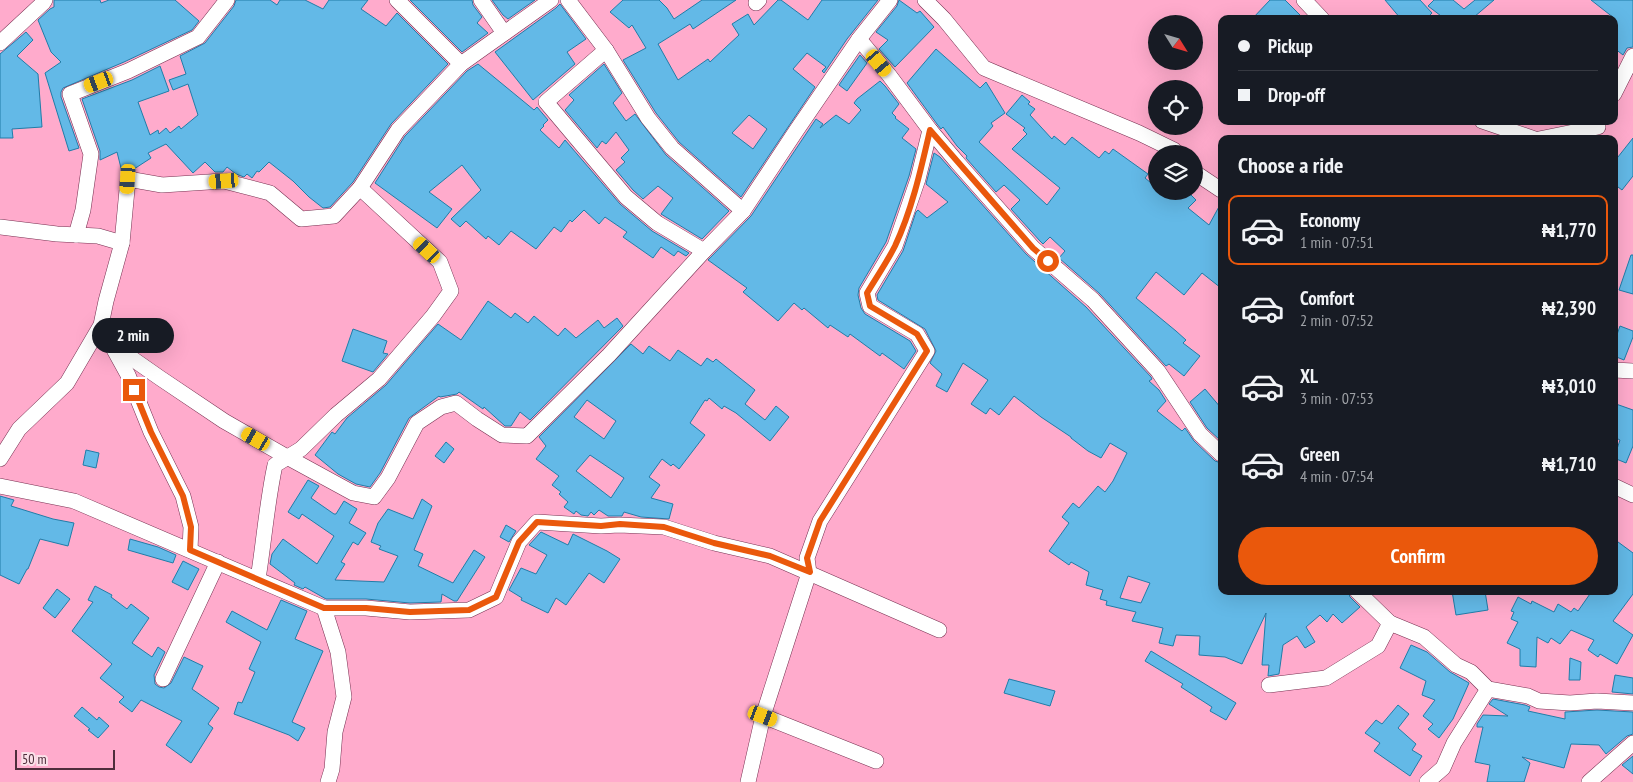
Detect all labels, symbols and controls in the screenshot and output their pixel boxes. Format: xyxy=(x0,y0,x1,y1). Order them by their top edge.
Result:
north arrow xyxy=(1148,15,1202,70)
map controls xyxy=(1148,15,1203,200)
text: Pickup xyxy=(1268,34,1313,58)
car xyxy=(863,47,894,79)
car xyxy=(82,70,115,94)
button: locate xyxy=(1148,80,1203,135)
text: Drop-off xyxy=(1268,83,1325,107)
button: layers xyxy=(1148,145,1203,200)
text: Choose a ride xyxy=(1238,151,1343,179)
car xyxy=(119,164,136,194)
car xyxy=(208,172,239,190)
icon: car xyxy=(1240,208,1285,253)
text: Economy xyxy=(1300,208,1360,232)
text: ₦1,770 xyxy=(1542,218,1596,242)
text: 1 min · 07:51 xyxy=(1300,232,1374,252)
car xyxy=(410,234,443,266)
route start xyxy=(1037,250,1059,272)
icon: car xyxy=(1240,286,1285,331)
text: Comfort xyxy=(1300,286,1354,310)
text: ₦2,390 xyxy=(1542,296,1596,320)
text: 2 min · 07:52 xyxy=(1300,310,1374,330)
callout: 2 min xyxy=(93,318,175,352)
text: 2 min xyxy=(117,325,149,345)
icon: car xyxy=(1240,364,1285,409)
text: XL xyxy=(1300,364,1318,388)
text: ₦3,010 xyxy=(1542,374,1596,398)
route end xyxy=(123,379,145,401)
text: 3 min · 07:53 xyxy=(1300,388,1374,408)
car xyxy=(239,425,272,453)
icon: car xyxy=(1240,442,1285,487)
text: Green xyxy=(1300,442,1340,466)
text: ₦1,710 xyxy=(1542,452,1596,476)
text: 4 min · 07:54 xyxy=(1300,466,1374,486)
button: Confirm xyxy=(1238,527,1598,585)
car xyxy=(746,704,779,728)
scale bar xyxy=(15,747,115,770)
text: 50 m xyxy=(22,750,47,768)

